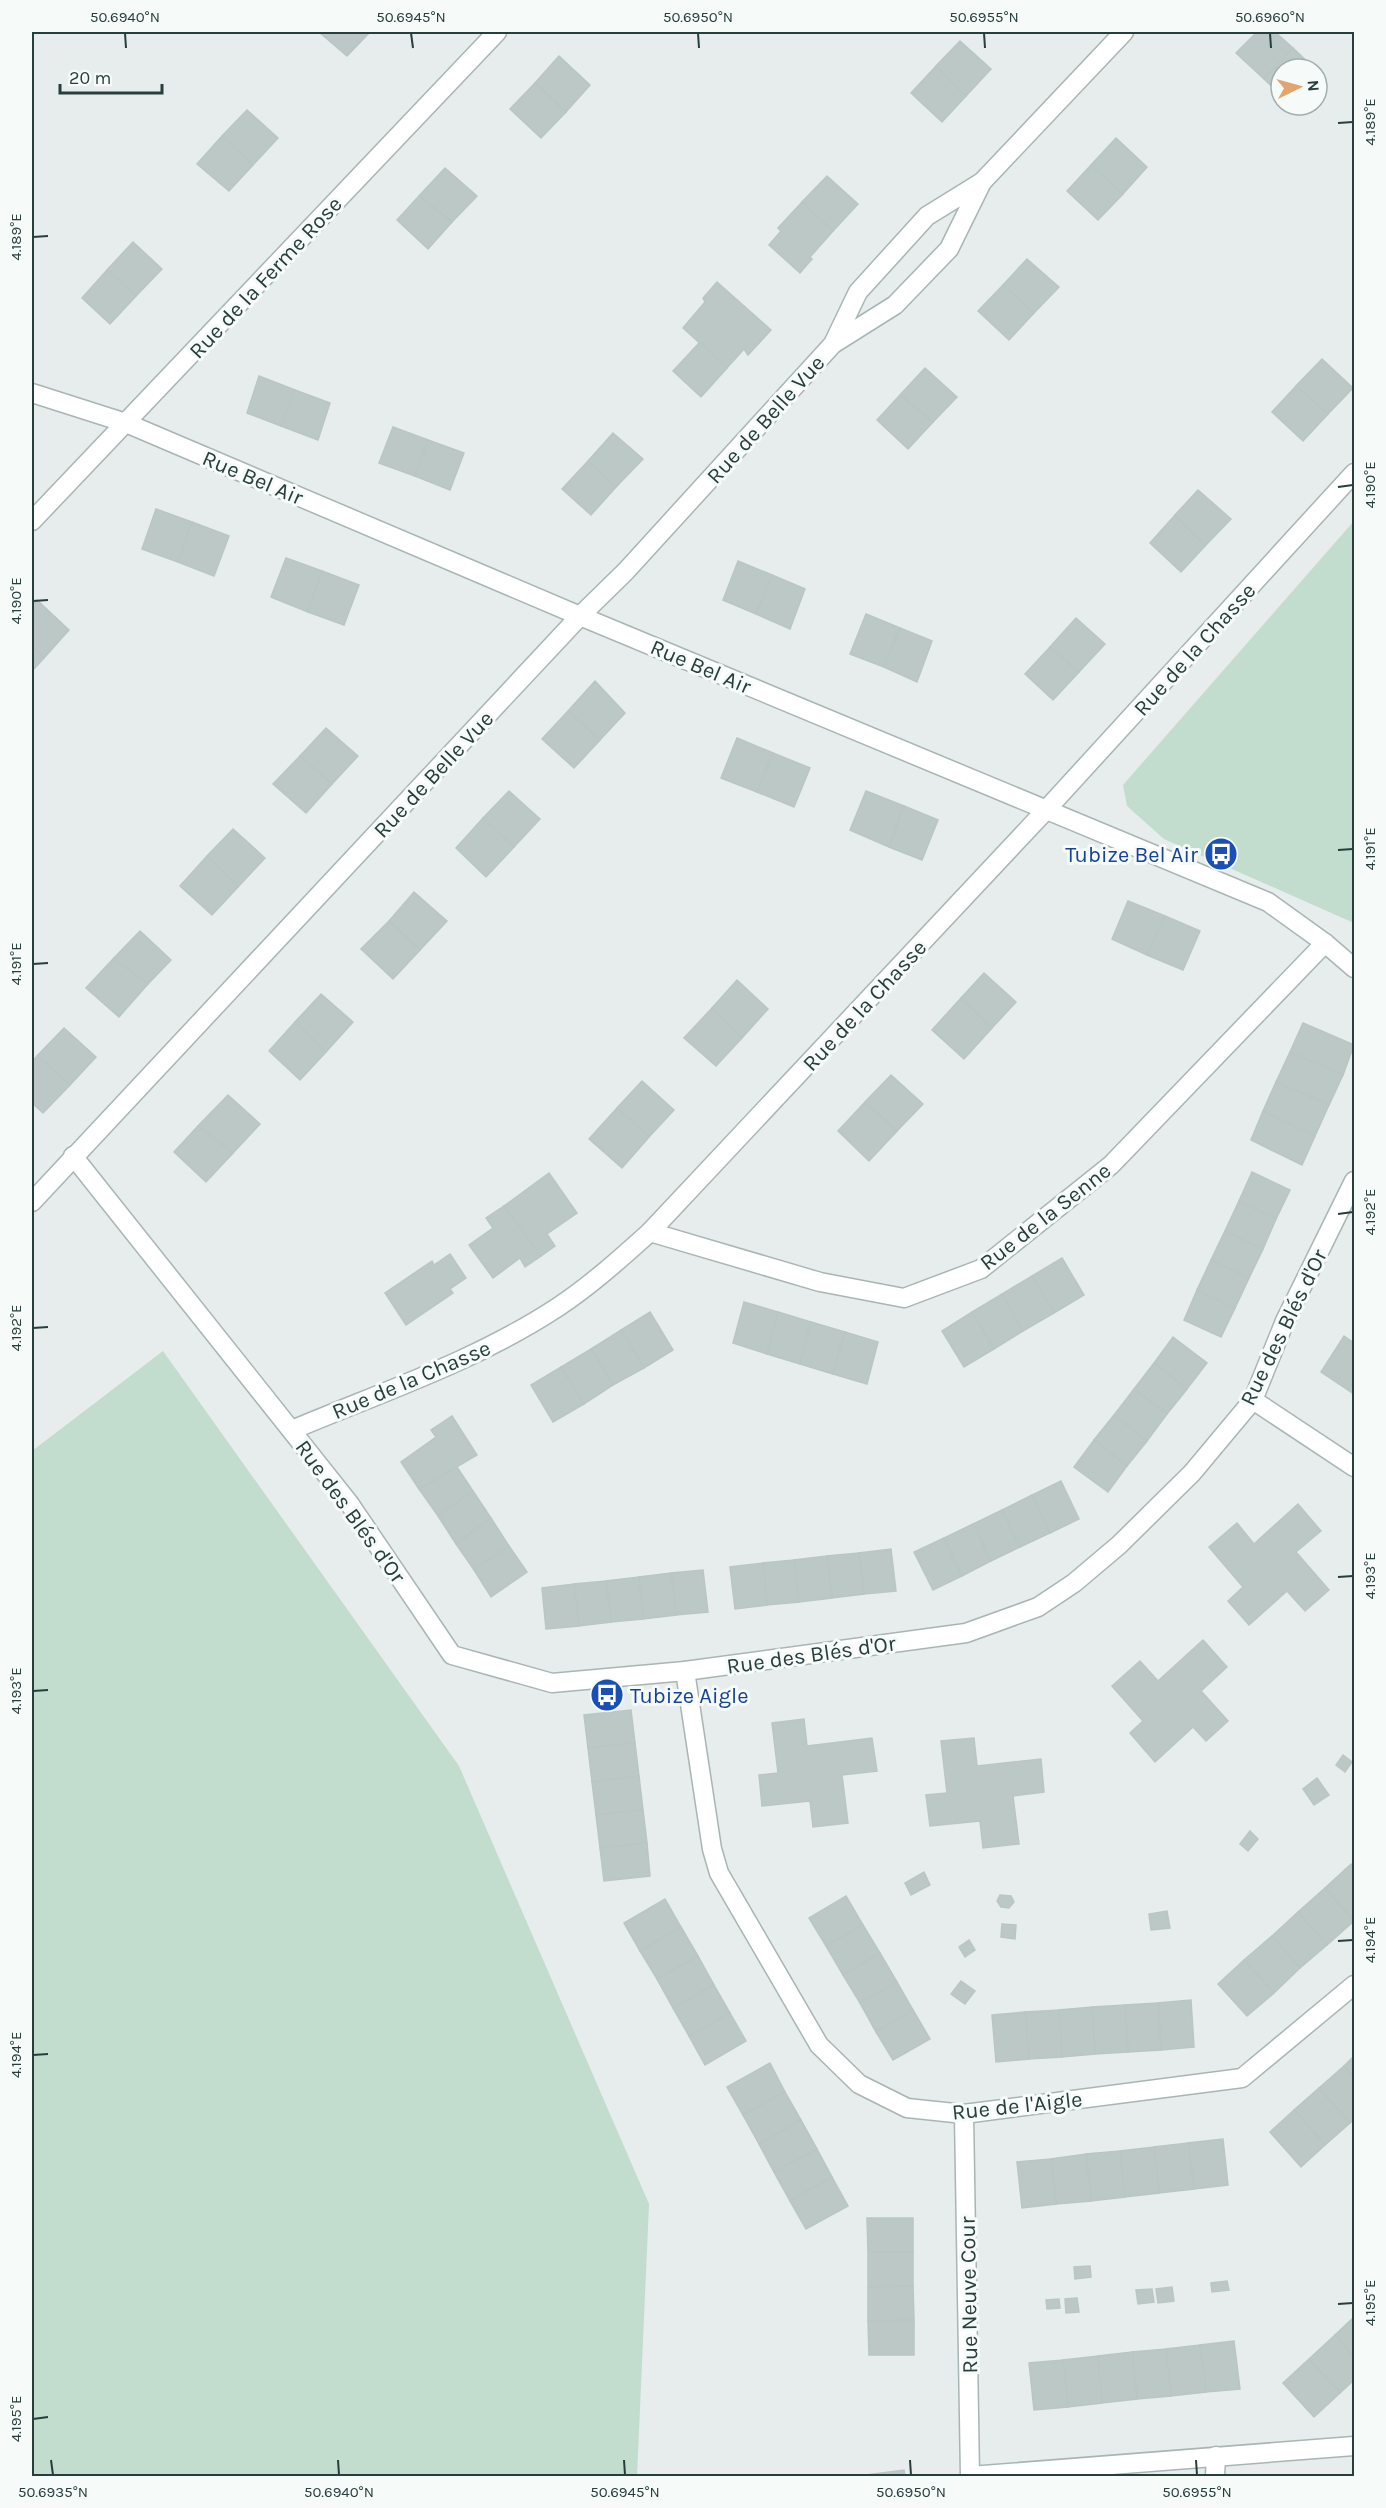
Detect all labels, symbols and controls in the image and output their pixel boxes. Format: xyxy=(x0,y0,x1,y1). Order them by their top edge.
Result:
text: 50.6940°N xyxy=(90,8,160,26)
text: 50.6945°N xyxy=(376,8,446,26)
text: 50.6950°N xyxy=(663,8,733,26)
text: 50.6955°N xyxy=(949,8,1019,26)
text: 50.6960°N xyxy=(1235,8,1305,26)
scale bar xyxy=(60,57,162,95)
north arrow xyxy=(1269,57,1329,117)
text: 20 m xyxy=(69,67,111,89)
text: N xyxy=(1303,79,1323,92)
text: 4.189°E xyxy=(1361,98,1379,146)
street label: Rue de la Ferme Rose xyxy=(184,191,348,364)
text: 4.189°E xyxy=(7,213,25,261)
street label: Rue de Belle Vue xyxy=(701,350,830,489)
street label: Rue Bel Air xyxy=(198,445,307,511)
text: 4.190°E xyxy=(1361,461,1379,509)
text: 4.190°E xyxy=(7,577,25,625)
street label: Rue de la Chasse xyxy=(1128,578,1261,721)
street label: Rue Bel Air xyxy=(646,634,755,700)
street label: Rue de Belle Vue xyxy=(368,706,499,843)
text: 4.191°E xyxy=(1361,827,1379,871)
bus stop icon: Tubize Bel Air xyxy=(1203,836,1239,872)
place label: Tubize Bel Air xyxy=(1065,842,1198,868)
street label: Rue de la Chasse xyxy=(797,935,932,1077)
text: 4.191°E xyxy=(7,942,25,986)
street label: Rue de la Senne xyxy=(975,1158,1116,1276)
text: 4.192°E xyxy=(1361,1189,1379,1235)
street label: Rue des Blés d'Or xyxy=(1235,1245,1333,1410)
text: 4.192°E xyxy=(7,1305,25,1351)
street label: Rue de la Chasse xyxy=(328,1335,495,1425)
street label: Rue des Blés d'Or xyxy=(290,1435,411,1588)
text: 4.193°E xyxy=(1361,1552,1379,1600)
street label: Rue des Blés d'Or xyxy=(725,1630,897,1680)
text: 4.193°E xyxy=(7,1667,25,1715)
bus stop icon: Tubize Aigle xyxy=(589,1677,625,1713)
place label: Tubize Aigle xyxy=(630,1683,748,1709)
text: 4.194°E xyxy=(1361,1917,1379,1963)
text: 4.194°E xyxy=(7,2032,25,2078)
street label: Rue de l'Aigle xyxy=(951,2086,1084,2126)
street label: Rue Neuve Cour xyxy=(955,2216,983,2374)
text: 4.195°E xyxy=(1361,2280,1379,2326)
text: 4.195°E xyxy=(7,2396,25,2442)
text: 50.6935°N xyxy=(18,2483,88,2501)
text: 50.6940°N xyxy=(304,2483,374,2501)
text: 50.6945°N xyxy=(590,2483,660,2501)
text: 50.6950°N xyxy=(876,2483,946,2501)
text: 50.6955°N xyxy=(1162,2483,1232,2501)

